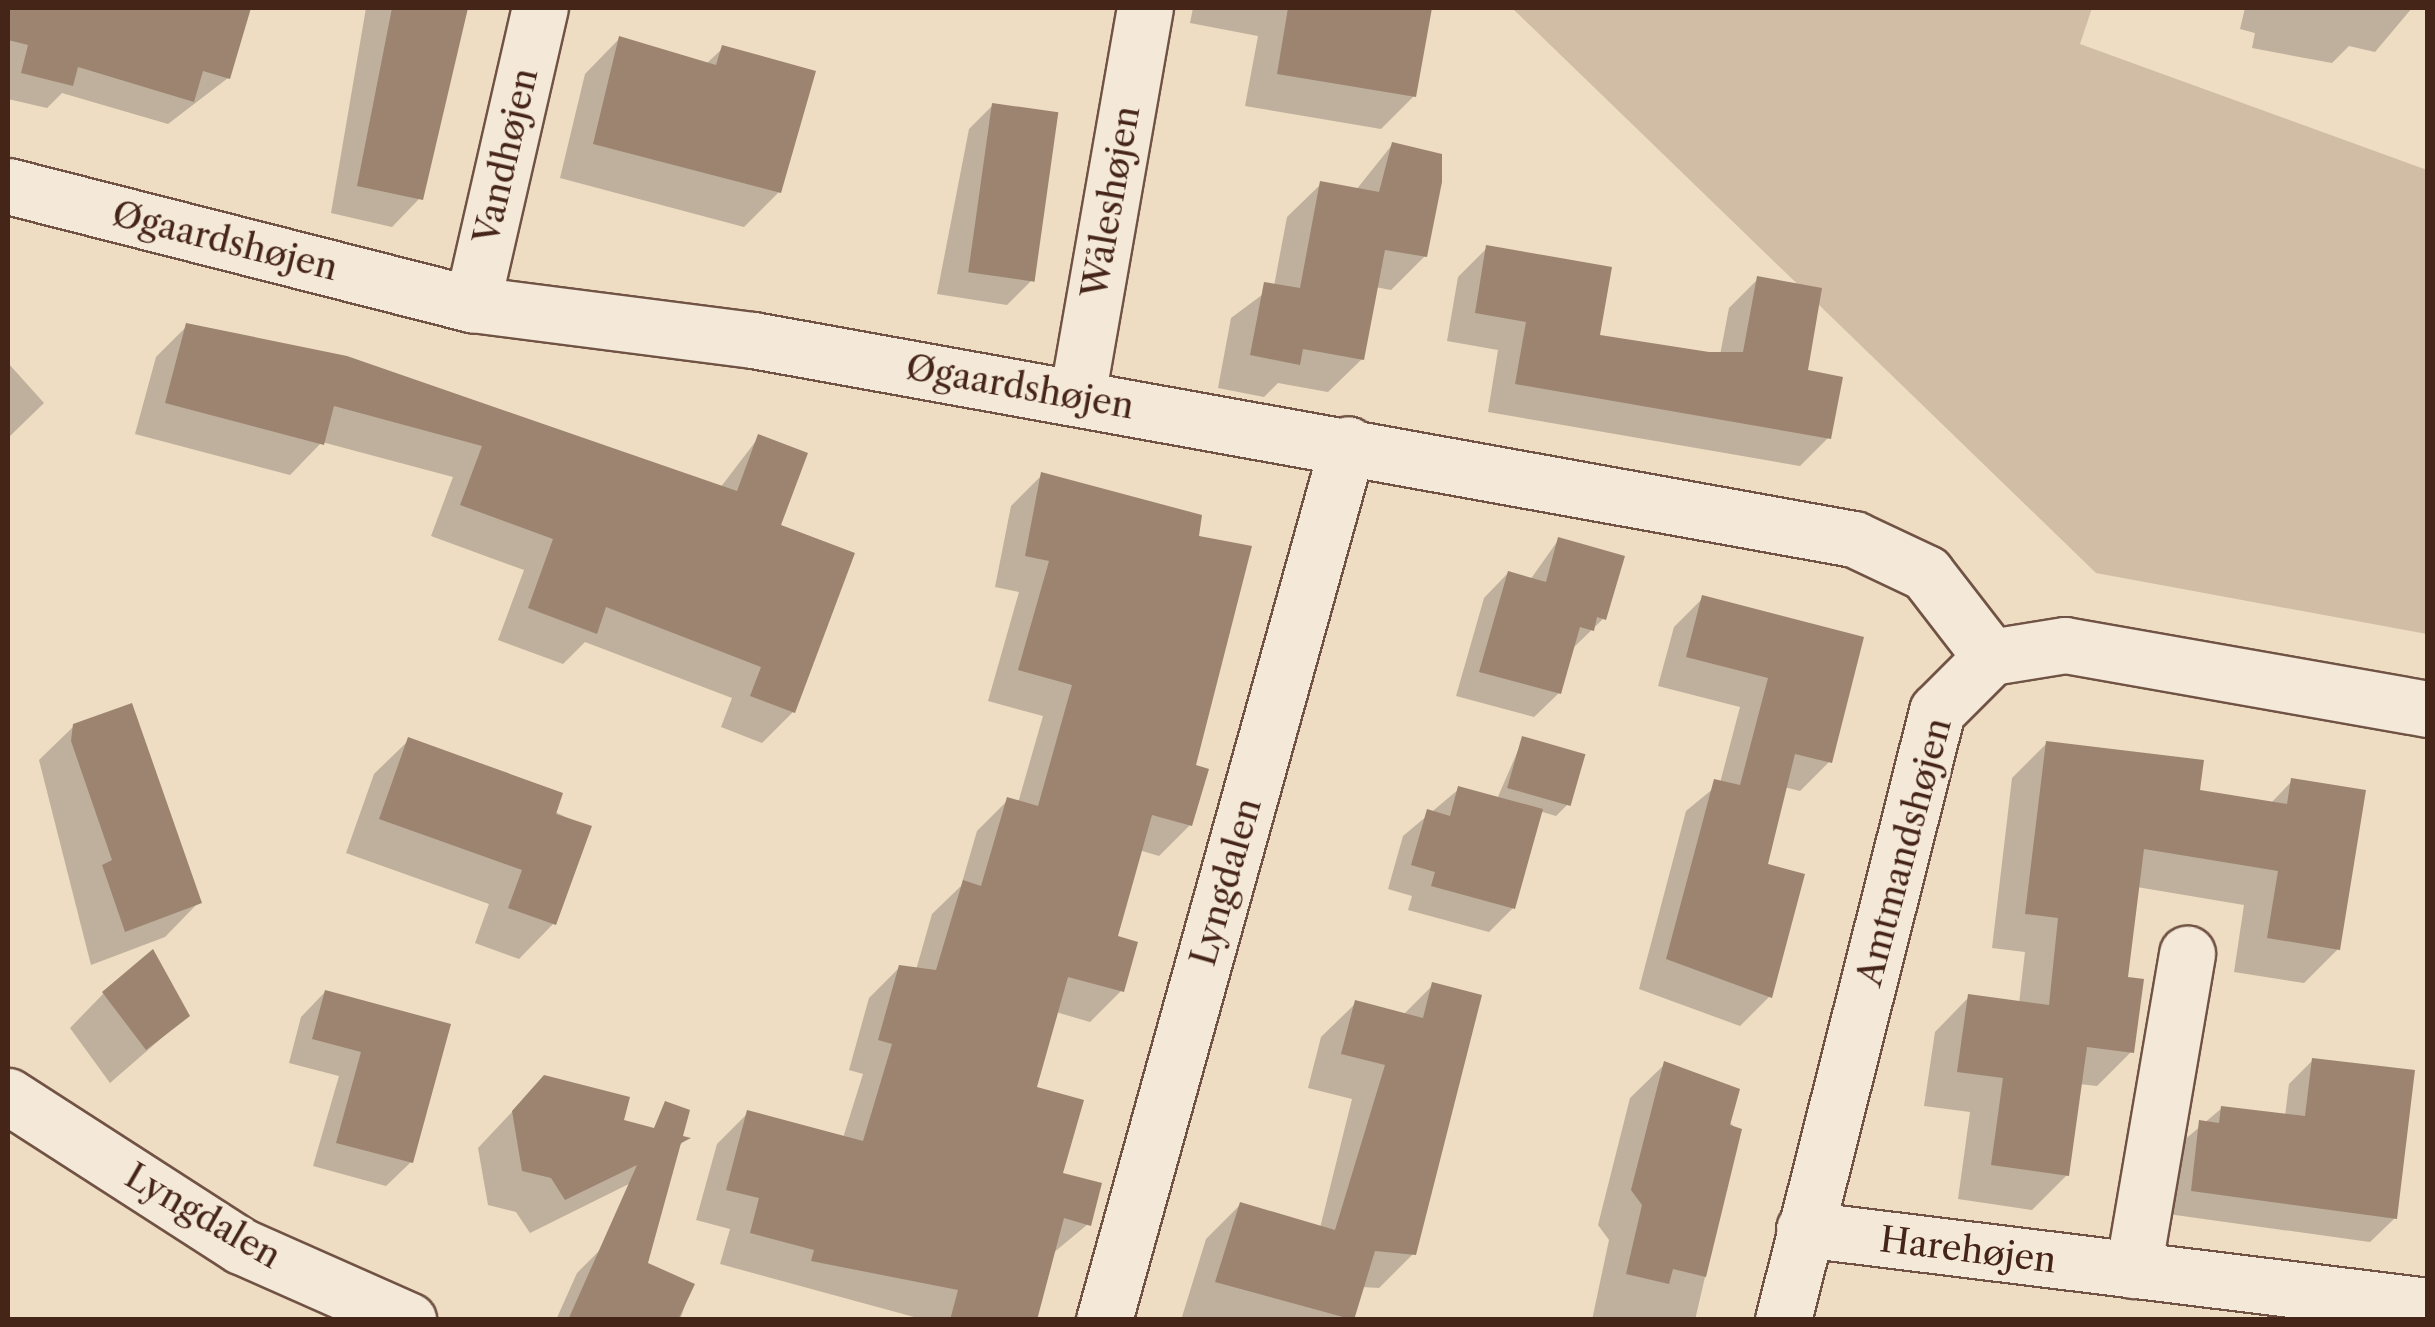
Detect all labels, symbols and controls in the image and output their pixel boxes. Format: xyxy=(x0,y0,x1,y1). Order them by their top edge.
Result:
street label: Vandhøjen xyxy=(465,64,547,248)
street label: Wåleshøjen xyxy=(1073,103,1149,301)
street label: Øgaardshøjen xyxy=(108,193,342,289)
street label: Øgaardshøjen xyxy=(903,346,1137,428)
street label: Amtmandshøjen xyxy=(1848,713,1960,991)
street label: Lyngdalen xyxy=(1182,793,1270,971)
street label: Lyngdalen xyxy=(118,1155,288,1277)
street label: Harehøjen xyxy=(1877,1218,2059,1282)

